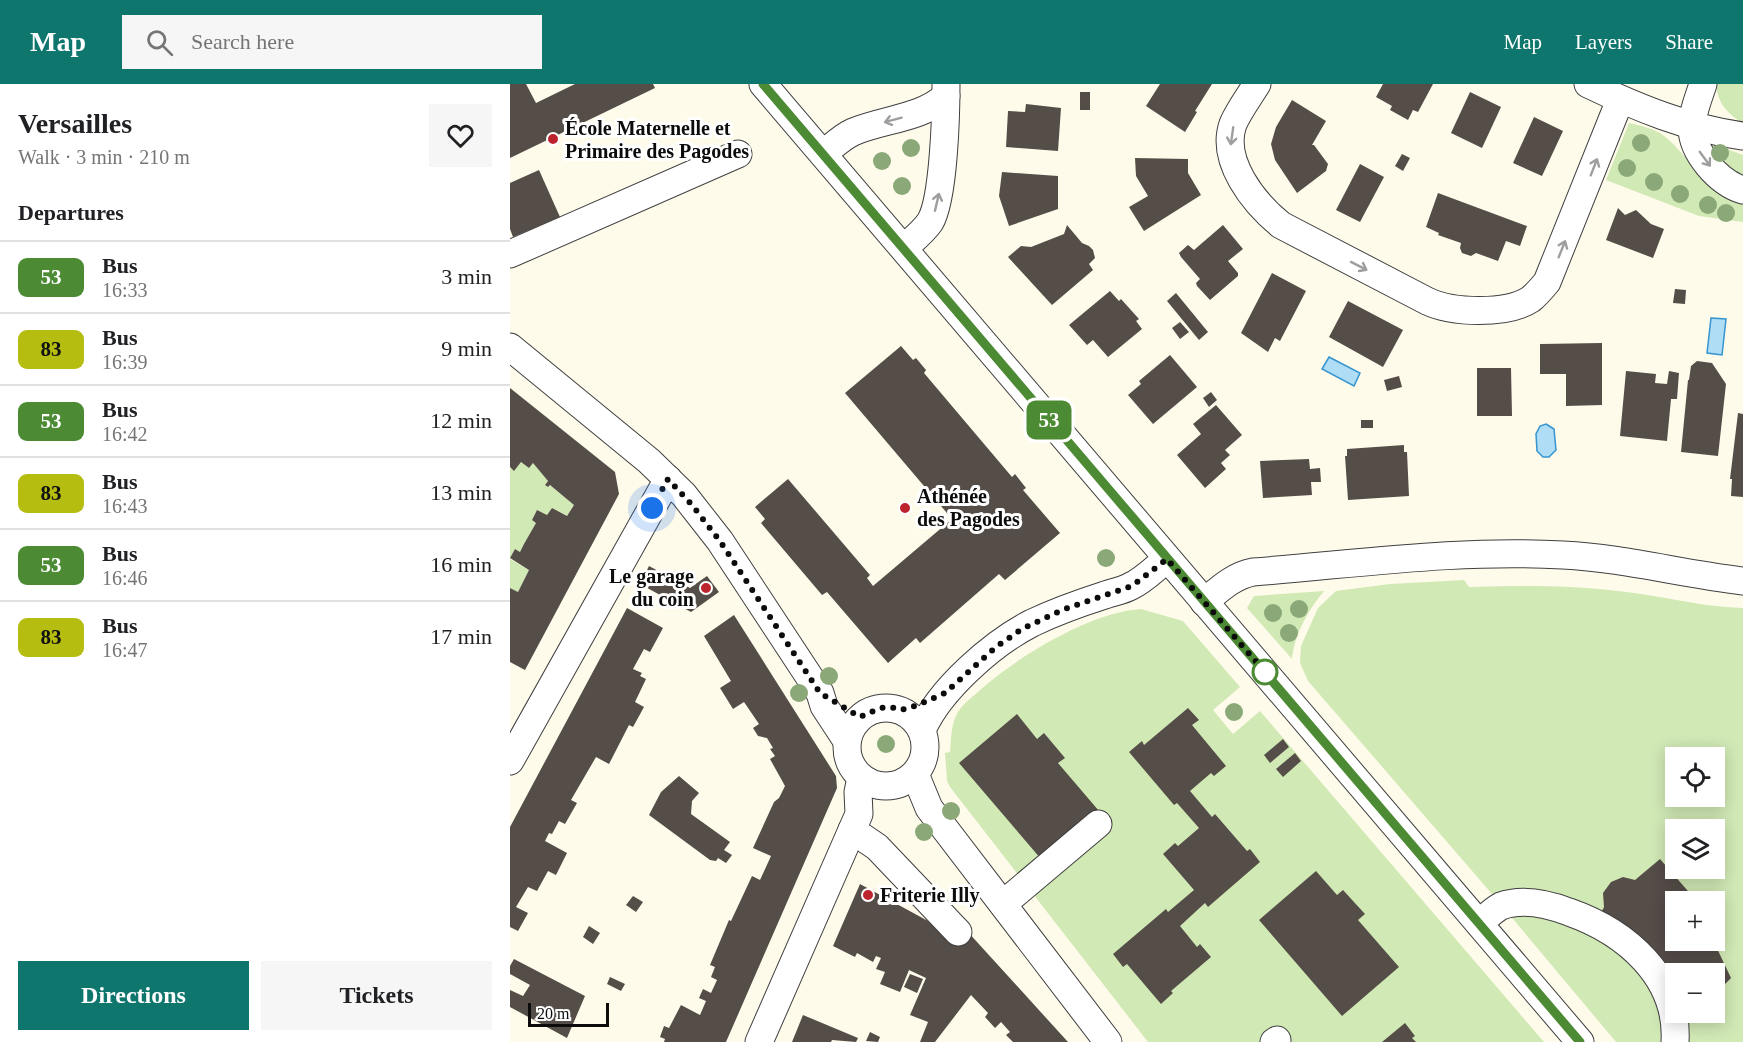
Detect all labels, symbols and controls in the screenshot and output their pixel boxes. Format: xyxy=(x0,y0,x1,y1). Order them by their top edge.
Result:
search box xyxy=(122,15,542,69)
text: Map xyxy=(30,26,86,57)
icon: search xyxy=(143,26,176,59)
text: Search here xyxy=(191,29,294,54)
text: Map xyxy=(1504,30,1542,54)
text: Layers xyxy=(1575,30,1632,54)
text: Share xyxy=(1665,30,1713,54)
button: heart xyxy=(429,104,492,167)
text: Versailles xyxy=(18,108,132,139)
one-way arrow xyxy=(884,115,903,126)
place label: École Maternelle et Primaire des Pagodes xyxy=(565,117,749,163)
one-way arrow xyxy=(1226,125,1237,145)
marker: École Maternelle et Primaire des Pagodes xyxy=(546,132,560,146)
text: Walk · 3 min · 210 m xyxy=(18,146,190,168)
one-way arrow xyxy=(1699,150,1711,166)
one-way arrow xyxy=(1589,158,1600,177)
one-way arrow xyxy=(932,193,943,212)
text: Departures xyxy=(18,200,124,225)
one-way arrow xyxy=(1557,240,1568,259)
text: Bus xyxy=(102,253,137,278)
one-way arrow xyxy=(1350,261,1368,272)
text: 3 min xyxy=(441,264,492,289)
text: 53 xyxy=(41,265,62,289)
text: 16:33 xyxy=(102,279,148,301)
text: Bus xyxy=(102,325,137,350)
text: 9 min xyxy=(441,336,492,361)
text: 83 xyxy=(41,337,62,361)
text: 16:39 xyxy=(102,351,148,373)
text: Bus xyxy=(102,397,137,422)
line badge: 53 xyxy=(1022,400,1076,440)
text: 12 min xyxy=(430,408,492,433)
text: 53 xyxy=(1039,408,1060,432)
text: 53 xyxy=(41,409,62,433)
text: 16:42 xyxy=(102,423,148,445)
text: Bus xyxy=(102,469,137,494)
text: 13 min xyxy=(430,480,492,505)
text: 83 xyxy=(41,481,62,505)
place label: Athénée des Pagodes xyxy=(917,485,1020,531)
your location xyxy=(637,493,667,523)
text: 16:43 xyxy=(102,495,148,517)
marker: Athénée des Pagodes xyxy=(898,501,912,515)
text: Bus xyxy=(102,541,137,566)
text: 16 min xyxy=(430,552,492,577)
text: 53 xyxy=(41,553,62,577)
place label: Le garage du coin xyxy=(609,565,694,610)
text: 16:46 xyxy=(102,567,148,589)
marker: Le garage du coin xyxy=(699,581,713,595)
text: Bus xyxy=(102,613,137,638)
text: 17 min xyxy=(430,624,492,649)
text: 83 xyxy=(41,625,62,649)
text: 16:47 xyxy=(102,639,148,661)
unlabelled marker xyxy=(1252,659,1278,685)
map controls xyxy=(1665,747,1725,1023)
button: locate xyxy=(1665,747,1725,807)
button: layers xyxy=(1665,819,1725,879)
place label: Friterie Illy xyxy=(880,884,979,907)
marker: Friterie Illy xyxy=(861,888,875,902)
button: + xyxy=(1665,891,1725,951)
button: Directions xyxy=(18,961,249,1030)
button: Tickets xyxy=(261,961,492,1030)
button: − xyxy=(1665,963,1725,1023)
scale bar xyxy=(528,1000,609,1028)
text: 20 m xyxy=(537,1005,569,1022)

